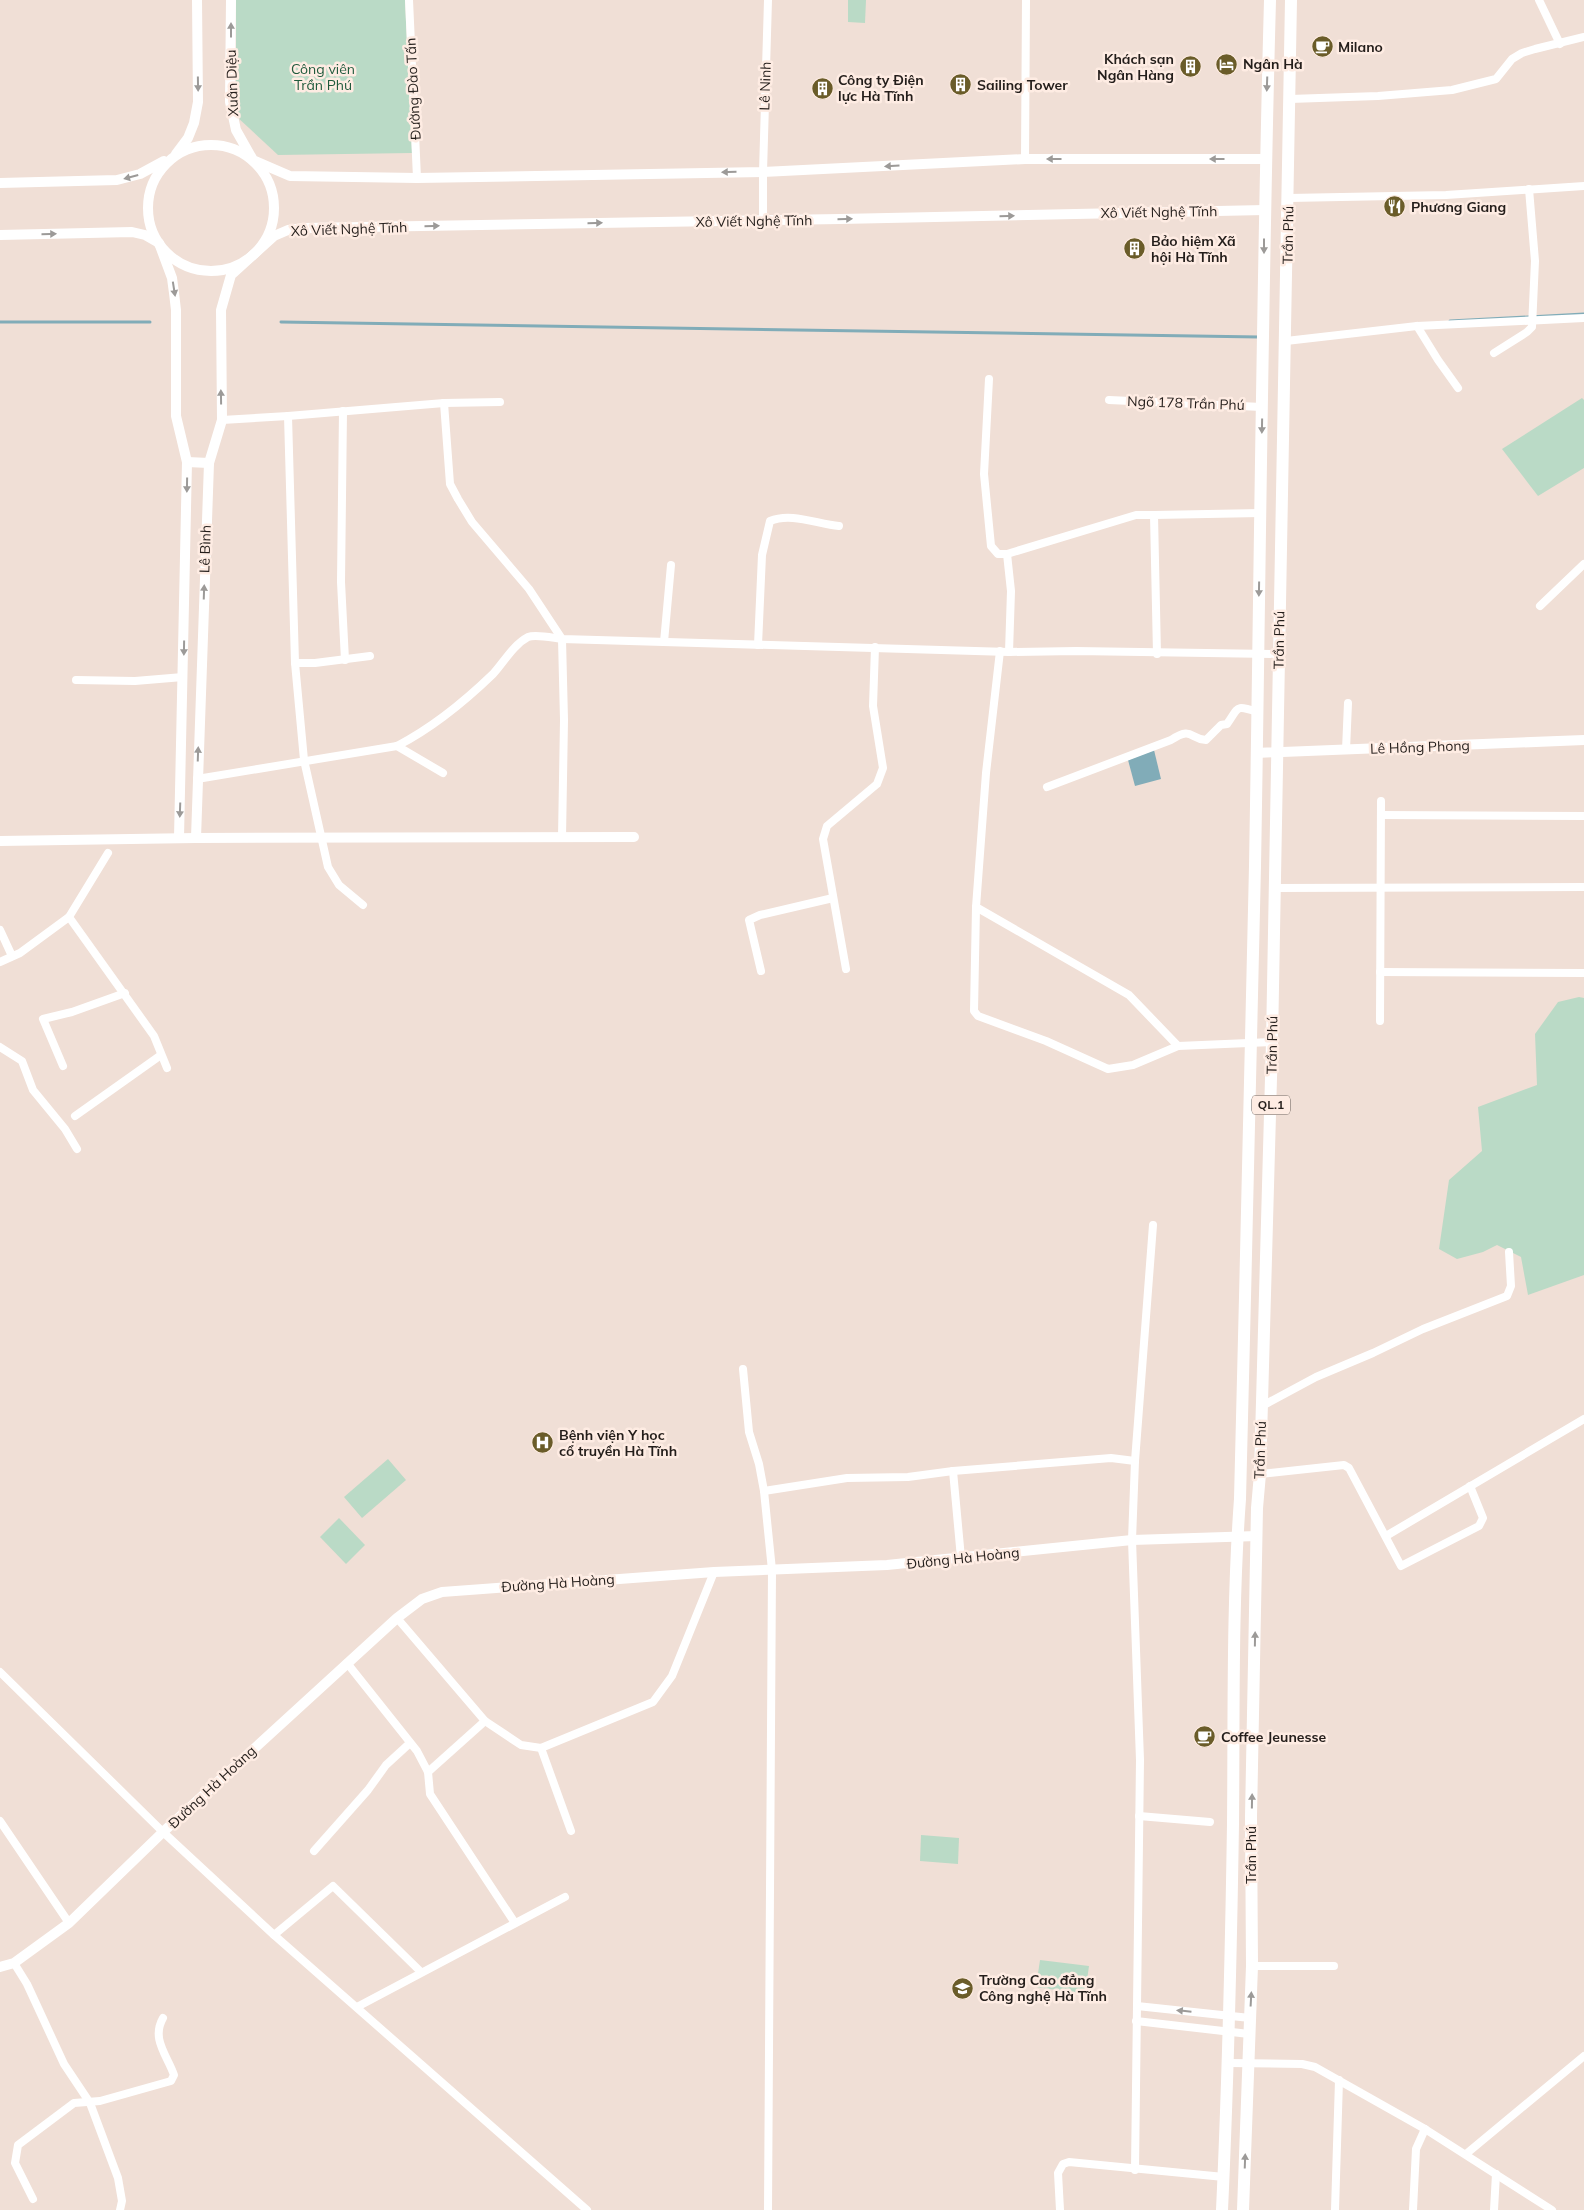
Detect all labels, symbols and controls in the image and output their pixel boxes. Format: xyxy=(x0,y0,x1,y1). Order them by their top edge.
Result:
one-way arrow xyxy=(227,21,235,37)
cafe icon: Milano xyxy=(1310,35,1334,59)
street label: Đường Đào Tấn xyxy=(401,37,425,141)
place label: Milano xyxy=(1338,38,1383,56)
street label: Xuân Diệu xyxy=(222,49,242,117)
place label: Khách sạn Ngân Hàng xyxy=(1097,50,1174,84)
hotel icon: Ngân Hà xyxy=(1215,52,1239,76)
building icon: Khách sạn Ngân Hàng xyxy=(1178,55,1202,79)
place label: Ngân Hà xyxy=(1243,55,1303,73)
park label: Công viên Trần Phú xyxy=(291,60,355,94)
street label: Lê Ninh xyxy=(755,61,775,111)
place label: Công ty Điện lực Hà Tĩnh xyxy=(838,71,924,105)
building icon: Sailing Tower xyxy=(949,73,973,97)
one-way arrow xyxy=(194,76,202,92)
building icon: Công ty Điện lực Hà Tĩnh xyxy=(810,76,834,100)
place label: Sailing Tower xyxy=(977,76,1068,94)
one-way arrow xyxy=(1263,76,1271,92)
one-way arrow xyxy=(1046,155,1062,163)
one-way arrow xyxy=(1208,155,1224,163)
one-way arrow xyxy=(884,162,900,170)
one-way arrow xyxy=(721,168,737,176)
one-way arrow xyxy=(124,173,139,181)
restaurant icon: Phương Giang xyxy=(1383,195,1407,219)
place label: Phương Giang xyxy=(1411,198,1506,216)
street label: Xô Viết Nghệ Tĩnh xyxy=(1101,202,1217,222)
street label: Trần Phú xyxy=(1278,206,1298,264)
street label: Xô Viết Nghệ Tĩnh xyxy=(696,211,812,231)
one-way arrow xyxy=(999,211,1015,219)
one-way arrow xyxy=(837,215,853,223)
street label: Xô Viết Nghệ Tĩnh xyxy=(290,218,408,240)
one-way arrow xyxy=(587,219,603,227)
one-way arrow xyxy=(424,222,440,230)
one-way arrow xyxy=(41,230,57,238)
place label: Bảo hiệm Xã hội Hà Tĩnh xyxy=(1151,232,1236,266)
building icon: Bảo hiệm Xã hội Hà Tĩnh xyxy=(1123,237,1147,261)
one-way arrow xyxy=(1260,238,1268,254)
one-way arrow xyxy=(170,282,178,298)
one-way arrow xyxy=(217,388,225,404)
street label: Ngõ 178 Trần Phú xyxy=(1127,392,1245,414)
one-way arrow xyxy=(1258,418,1266,434)
one-way arrow xyxy=(183,478,191,494)
street label: Lê Bình xyxy=(195,525,215,573)
one-way arrow xyxy=(1255,581,1263,597)
one-way arrow xyxy=(200,584,208,600)
street label: Trần Phú xyxy=(1269,611,1289,669)
one-way arrow xyxy=(179,640,187,656)
street label: Lê Hồng Phong xyxy=(1370,736,1470,758)
one-way arrow xyxy=(194,746,202,762)
one-way arrow xyxy=(176,803,184,819)
street label: Trần Phú xyxy=(1262,1016,1282,1074)
road number: QL.1 xyxy=(1252,1096,1290,1114)
street label: Trần Phú xyxy=(1250,1421,1270,1479)
place label: Bệnh viện Y học cổ truyền Hà Tĩnh xyxy=(559,1426,677,1460)
hospital icon: Bệnh viện Y học cổ truyền Hà Tĩnh xyxy=(531,1431,555,1455)
street label: Đường Hà Hoàng xyxy=(906,1543,1020,1573)
street label: Đường Hà Hoàng xyxy=(501,1570,615,1596)
one-way arrow xyxy=(1251,1631,1259,1647)
cafe icon: Coffee Jeunesse xyxy=(1193,1725,1217,1749)
place label: Coffee Jeunesse xyxy=(1221,1728,1327,1746)
street label: Đường Hà Hoàng xyxy=(164,1742,260,1832)
one-way arrow xyxy=(1248,1793,1256,1809)
street label: Trần Phú xyxy=(1242,1826,1260,1884)
place label: Trường Cao đẳng Công nghệ Hà Tĩnh xyxy=(979,1971,1107,2005)
school or university icon: Trường Cao đẳng Công nghệ Hà Tĩnh xyxy=(951,1976,975,2000)
one-way arrow xyxy=(1247,1991,1255,2007)
one-way arrow xyxy=(1176,2007,1192,2015)
one-way arrow xyxy=(1241,2153,1249,2169)

